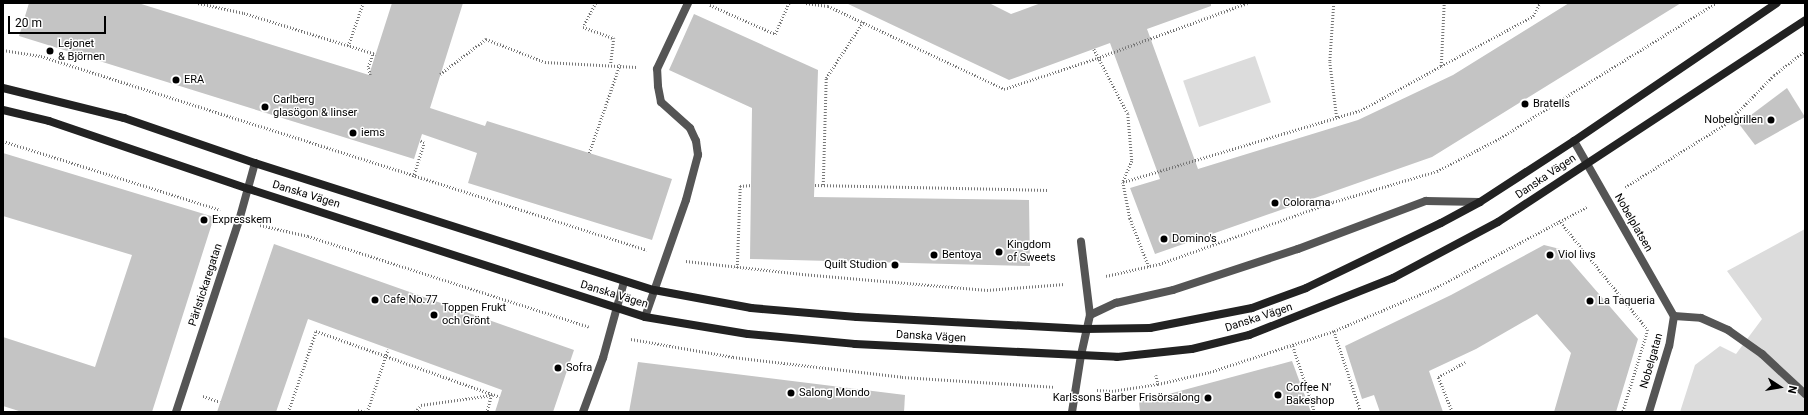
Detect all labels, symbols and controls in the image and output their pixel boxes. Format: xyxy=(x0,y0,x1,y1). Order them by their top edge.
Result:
scale bar xyxy=(10,8,108,34)
text: 20 m xyxy=(15,16,42,30)
place label: Lejonet & Björnen xyxy=(58,38,105,64)
marker: Lejonet & Björnen xyxy=(45,46,55,56)
place label: ERA xyxy=(184,73,204,87)
marker: ERA xyxy=(171,75,181,85)
place label: Carlberg glasögon & linser xyxy=(273,94,357,120)
place label: Bratells xyxy=(1533,97,1570,111)
marker: Bratells xyxy=(1520,99,1530,109)
marker: Carlberg glasögon & linser xyxy=(260,102,270,112)
place label: Nobelgrillen xyxy=(1704,113,1763,127)
marker: Nobelgrillen xyxy=(1766,115,1776,125)
place label: iems xyxy=(361,126,385,140)
marker: iems xyxy=(348,128,358,138)
street label: Danska Vägen xyxy=(1513,152,1579,202)
street label: Danska Vägen xyxy=(271,178,341,212)
street label: Nobelplatsen xyxy=(1611,192,1655,254)
place label: Colorama xyxy=(1283,196,1331,210)
marker: Colorama xyxy=(1270,198,1280,208)
place label: Expresskem xyxy=(212,213,272,227)
marker: Expresskem xyxy=(199,215,209,225)
place label: Domino's xyxy=(1172,232,1217,246)
marker: Domino's xyxy=(1159,234,1169,244)
place label: Kingdom of Sweets xyxy=(1007,239,1056,265)
street label: Pärlstickaregatan xyxy=(186,242,226,328)
marker: Kingdom of Sweets xyxy=(994,247,1004,257)
place label: Bentoya xyxy=(942,248,982,262)
place label: Viol livs xyxy=(1558,248,1596,262)
marker: Bentoya xyxy=(929,250,939,260)
marker: Viol livs xyxy=(1545,250,1555,260)
place label: Quilt Studion xyxy=(824,258,887,272)
marker: Quilt Studion xyxy=(890,260,900,270)
street label: Danska Vägen xyxy=(579,278,649,312)
place label: Cafe No.77 xyxy=(383,293,438,307)
place label: La Taqueria xyxy=(1598,294,1655,308)
marker: Cafe No.77 xyxy=(370,295,380,305)
marker: La Taqueria xyxy=(1585,296,1595,306)
street label: Danska Vägen xyxy=(1224,301,1294,335)
place label: Toppen Frukt och Grönt xyxy=(442,302,506,328)
marker: Toppen Frukt och Grönt xyxy=(429,310,439,320)
street label: Danska Vägen xyxy=(896,329,966,345)
street label: Nobelgatan xyxy=(1638,332,1666,390)
place label: Sofra xyxy=(566,361,592,375)
marker: Sofra xyxy=(553,363,563,373)
north arrow xyxy=(1760,367,1800,407)
place label: Coffee N' Bakeshop xyxy=(1286,382,1334,408)
text: N xyxy=(1785,384,1799,395)
place label: Salong Mondo xyxy=(799,386,870,400)
marker: Salong Mondo xyxy=(786,388,796,398)
marker: Coffee N' Bakeshop xyxy=(1273,390,1283,400)
place label: Karlssons Barber Frisörsalong xyxy=(1053,391,1200,405)
marker: Karlssons Barber Frisörsalong xyxy=(1203,393,1213,403)

